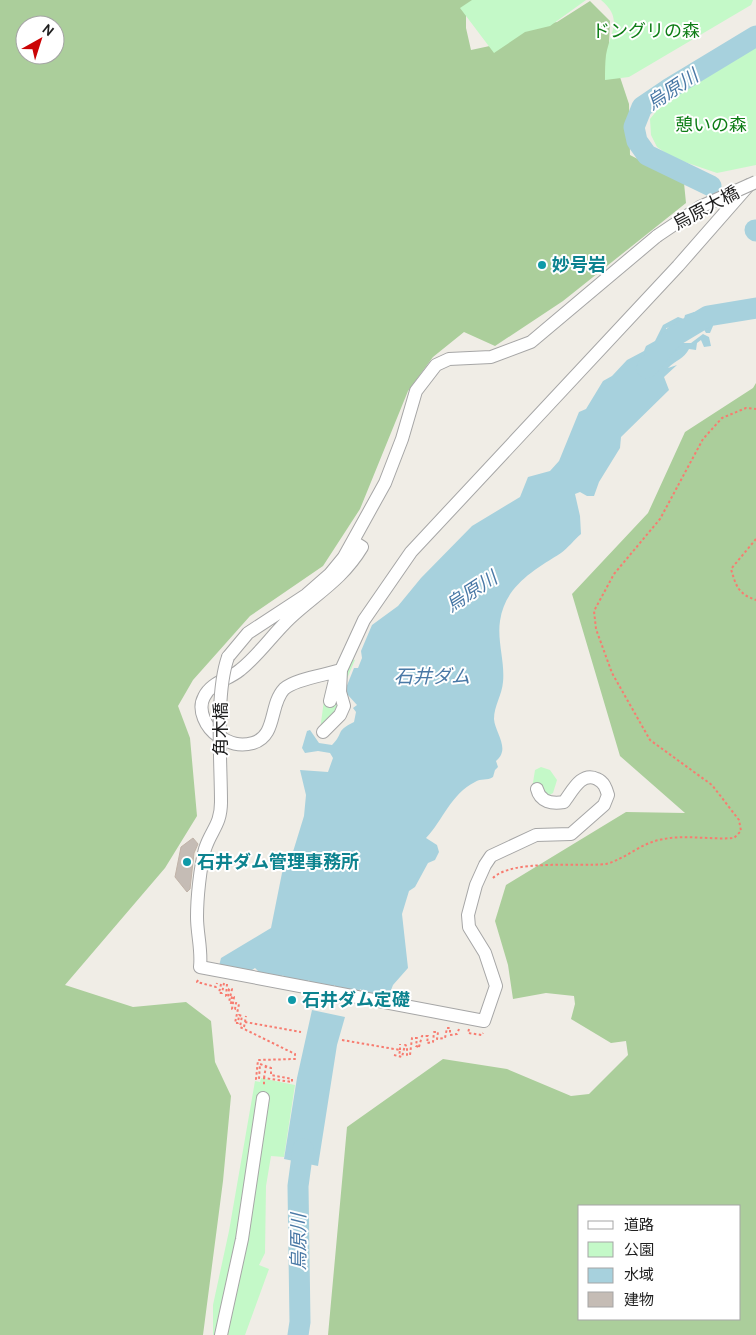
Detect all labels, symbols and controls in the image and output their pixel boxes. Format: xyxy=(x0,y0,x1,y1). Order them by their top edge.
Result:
north arrow xyxy=(15,15,65,65)
text: N xyxy=(39,20,58,40)
park label: ドングリの森 xyxy=(592,20,700,42)
water label: 烏原川 xyxy=(642,63,704,115)
park label: 憩いの森 xyxy=(675,114,747,136)
street label: 烏原大橋 xyxy=(669,181,743,235)
place label: 妙号岩 xyxy=(552,254,606,276)
marker: 妙号岩 xyxy=(536,259,548,271)
water label: 烏原川 xyxy=(441,565,503,617)
water label: 石井ダム xyxy=(394,665,470,688)
street label: 角木橋 xyxy=(210,702,232,756)
place label: 石井ダム管理事務所 xyxy=(197,851,359,873)
marker: 石井ダム管理事務所 xyxy=(181,856,193,868)
place label: 石井ダム定礎 xyxy=(302,989,410,1011)
marker: 石井ダム定礎 xyxy=(286,994,298,1006)
legend xyxy=(578,1205,741,1320)
water label: 烏原川 xyxy=(287,1212,310,1271)
text: 道路 xyxy=(624,1216,654,1234)
text: 公園 xyxy=(624,1241,654,1259)
text: 水域 xyxy=(624,1266,654,1284)
text: 建物 xyxy=(624,1291,654,1309)

